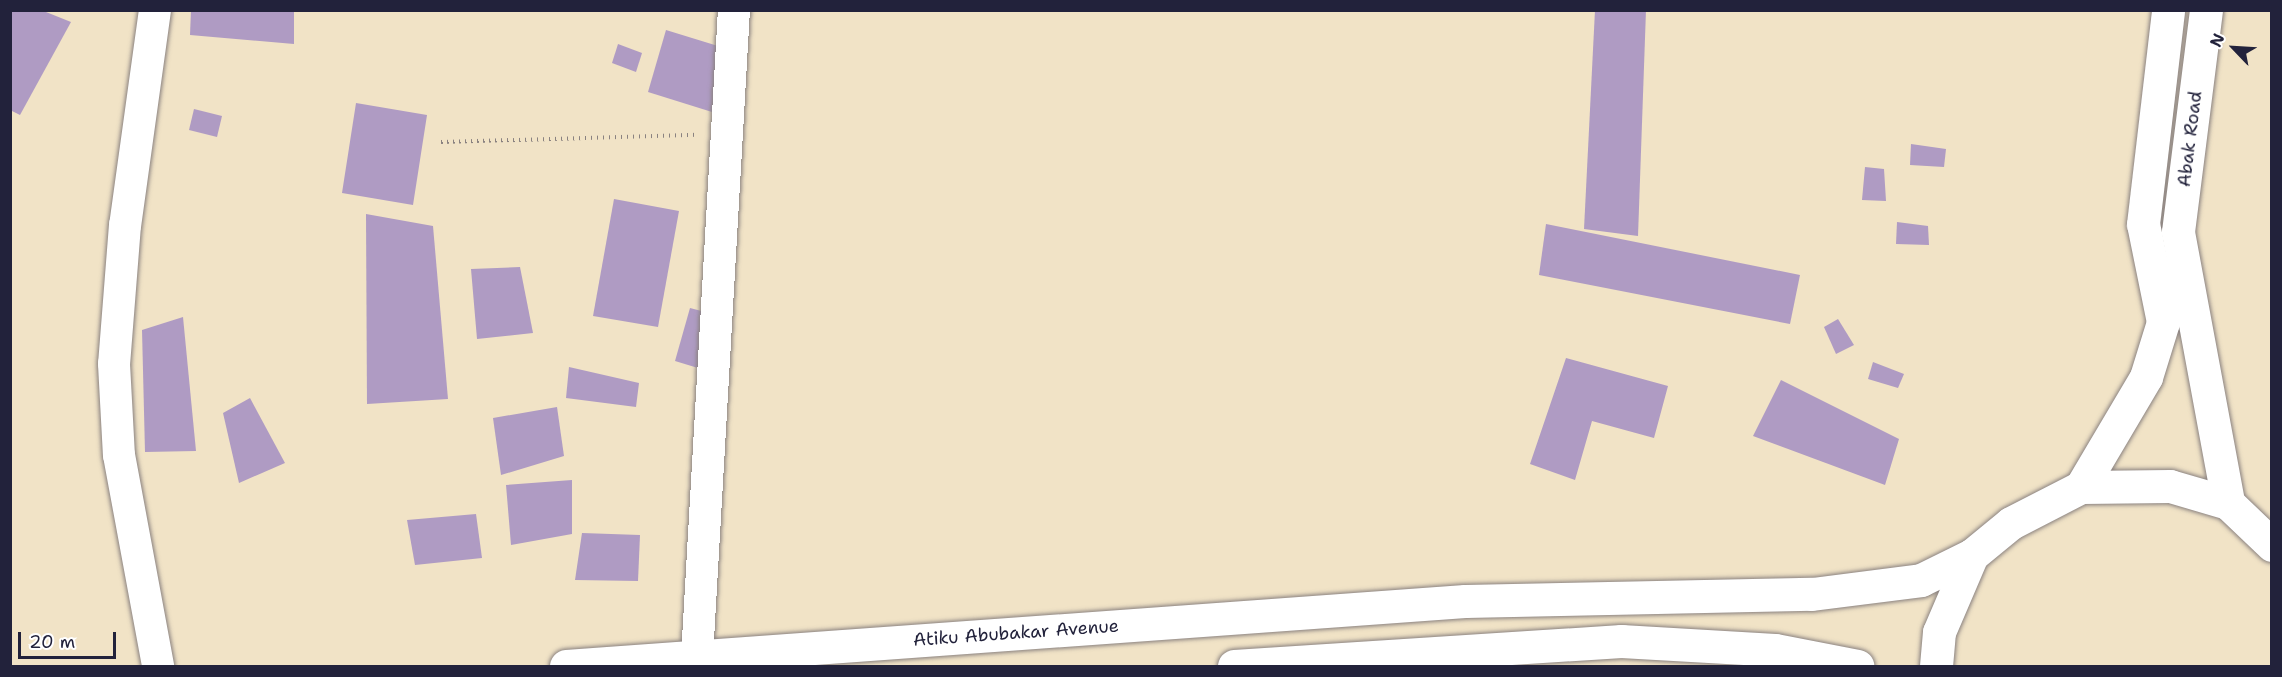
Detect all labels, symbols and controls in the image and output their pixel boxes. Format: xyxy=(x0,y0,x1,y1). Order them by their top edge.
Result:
north arrow xyxy=(2204,18,2264,78)
text: N xyxy=(2205,30,2229,50)
street label: Abak Road xyxy=(2173,90,2207,188)
street label: Atiku Abubakar Avenue xyxy=(912,615,1120,651)
scale bar xyxy=(21,620,118,658)
text: 20 m xyxy=(29,630,75,654)

